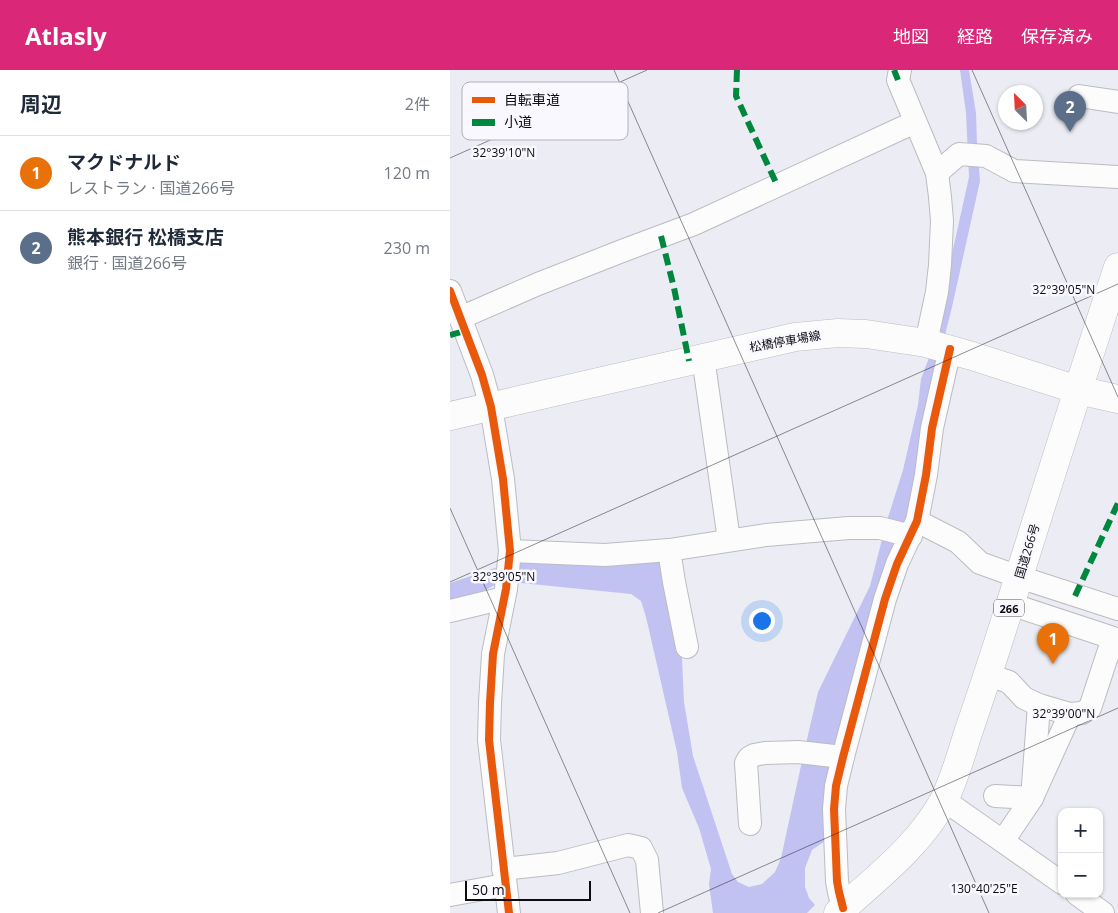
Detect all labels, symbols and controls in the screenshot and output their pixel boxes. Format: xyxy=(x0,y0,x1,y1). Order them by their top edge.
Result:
text: Atlasly xyxy=(25,19,107,52)
text: 地図 xyxy=(893,24,929,48)
text: 経路 xyxy=(957,24,993,48)
text: 保存済み xyxy=(1021,24,1093,48)
legend xyxy=(462,82,628,140)
north arrow xyxy=(998,85,1043,130)
text: 周辺 xyxy=(20,90,62,118)
text: 自転車道 xyxy=(504,90,560,109)
pin: 2 xyxy=(1054,91,1086,132)
text: 2件 xyxy=(405,93,430,115)
text: 小道 xyxy=(504,112,532,131)
text: 32°39'10"N xyxy=(473,144,535,161)
text: マクドナルド xyxy=(67,149,181,175)
text: 1 xyxy=(31,162,41,184)
text: 120 m xyxy=(384,162,430,184)
text: レストラン · 国道266号 xyxy=(67,177,235,199)
text: 熊本銀行 松橋支店 xyxy=(67,224,224,250)
text: 2 xyxy=(31,237,41,259)
text: 230 m xyxy=(384,237,430,259)
text: 銀行 · 国道266号 xyxy=(67,252,187,274)
text: 32°39'05"N xyxy=(1033,281,1095,298)
street label: 松橋停車場線 xyxy=(748,326,822,356)
street label: 国道266号 xyxy=(1011,521,1043,581)
text: 32°39'05"N xyxy=(473,568,535,585)
road number: 266 xyxy=(994,600,1024,616)
your location xyxy=(749,608,775,634)
pin: 1 xyxy=(1037,623,1069,664)
text: 32°39'00"N xyxy=(1033,705,1095,722)
map controls xyxy=(1058,808,1103,898)
button: + xyxy=(1058,808,1103,853)
button: − xyxy=(1058,853,1103,898)
scale bar xyxy=(465,878,591,901)
text: 50 m xyxy=(472,880,505,899)
text: 130°40'25"E xyxy=(950,880,1018,897)

